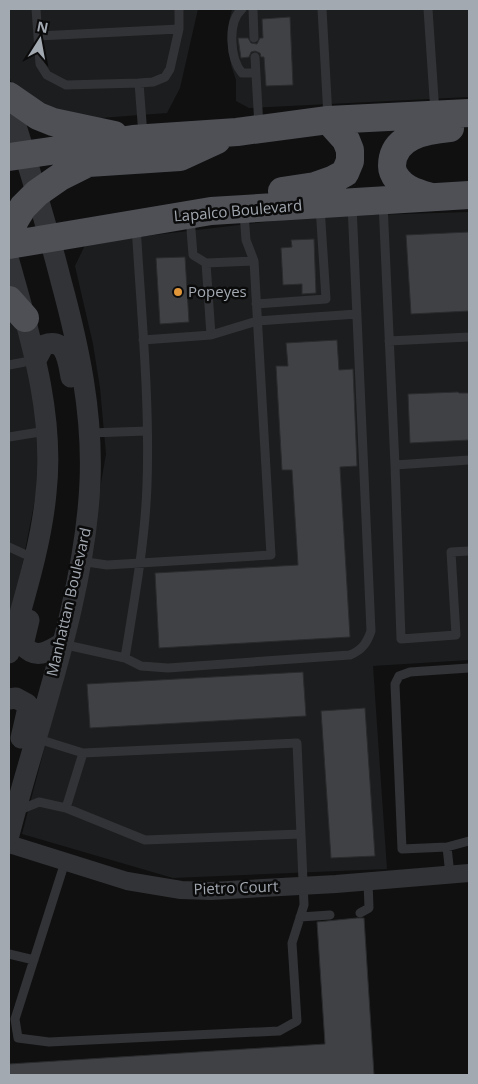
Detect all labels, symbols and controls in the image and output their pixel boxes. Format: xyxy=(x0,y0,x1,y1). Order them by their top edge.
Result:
north arrow xyxy=(15,15,65,65)
text: N xyxy=(35,16,50,37)
street label: Lapalco Boulevard xyxy=(173,194,303,226)
place label: Popeyes xyxy=(188,281,247,301)
marker: Popeyes xyxy=(172,286,184,298)
street label: Manhattan Boulevard xyxy=(41,525,95,678)
street label: Pietro Court xyxy=(193,876,279,898)

